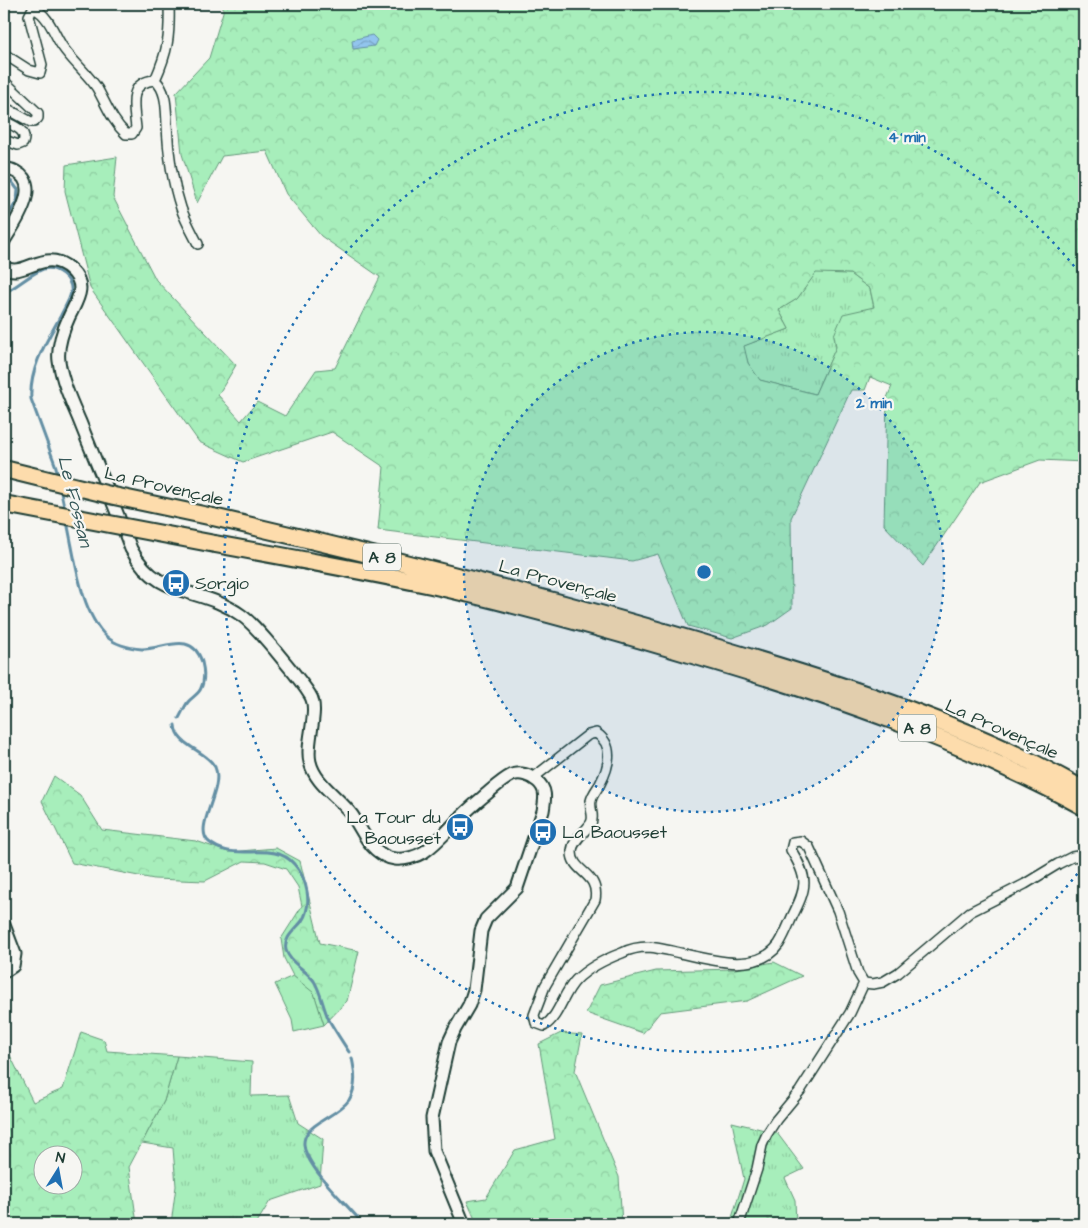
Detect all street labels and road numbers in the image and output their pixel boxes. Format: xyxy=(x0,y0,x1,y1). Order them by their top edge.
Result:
street label: La Provençale xyxy=(102,461,226,512)
road number: A 8 xyxy=(363,544,401,570)
street label: La Provençale xyxy=(496,554,620,609)
street label: La Provençale xyxy=(941,693,1063,766)
road number: A 8 xyxy=(898,714,936,741)

